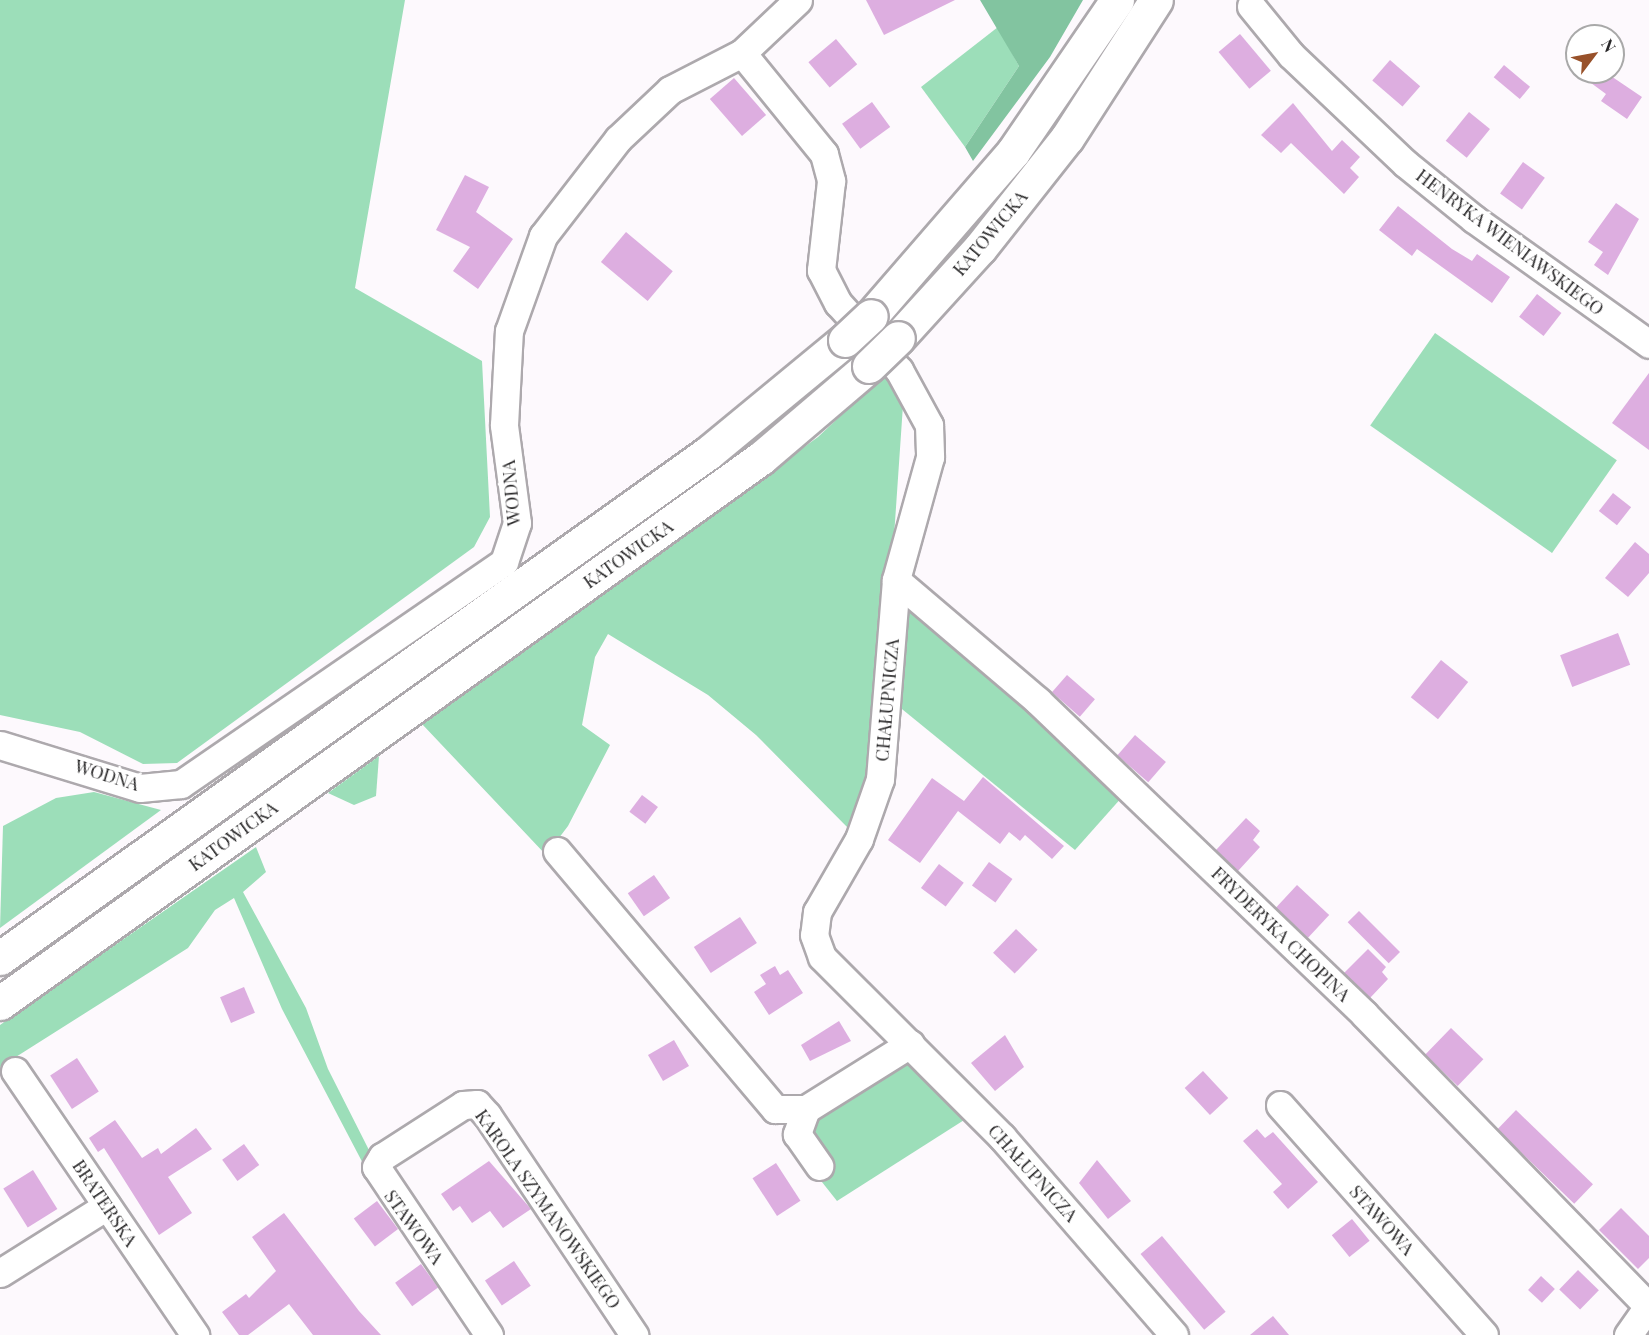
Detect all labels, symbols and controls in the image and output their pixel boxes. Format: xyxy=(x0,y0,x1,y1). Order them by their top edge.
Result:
north arrow xyxy=(1565,24,1625,84)
text: N xyxy=(1597,35,1621,56)
street label: HENRYKA WIENIAWSKIEGO xyxy=(1412,164,1608,320)
street label: KATOWICKA xyxy=(948,186,1032,280)
street label: WODNA xyxy=(497,459,525,527)
street label: KATOWICKA xyxy=(579,515,677,593)
street label: CHAŁUPNICZA xyxy=(871,638,903,762)
street label: WODNA xyxy=(72,755,142,795)
street label: KATOWICKA xyxy=(184,797,282,875)
street label: FRYDERYKA CHOPINA xyxy=(1207,862,1355,1006)
street label: KAROLA SZYMANOWSKIEGO xyxy=(471,1105,625,1313)
street label: CHAŁUPNICZA xyxy=(984,1120,1082,1226)
street label: BRATERSKA xyxy=(68,1156,142,1250)
street label: STAWOWA xyxy=(1345,1181,1419,1259)
street label: STAWOWA xyxy=(380,1186,448,1268)

